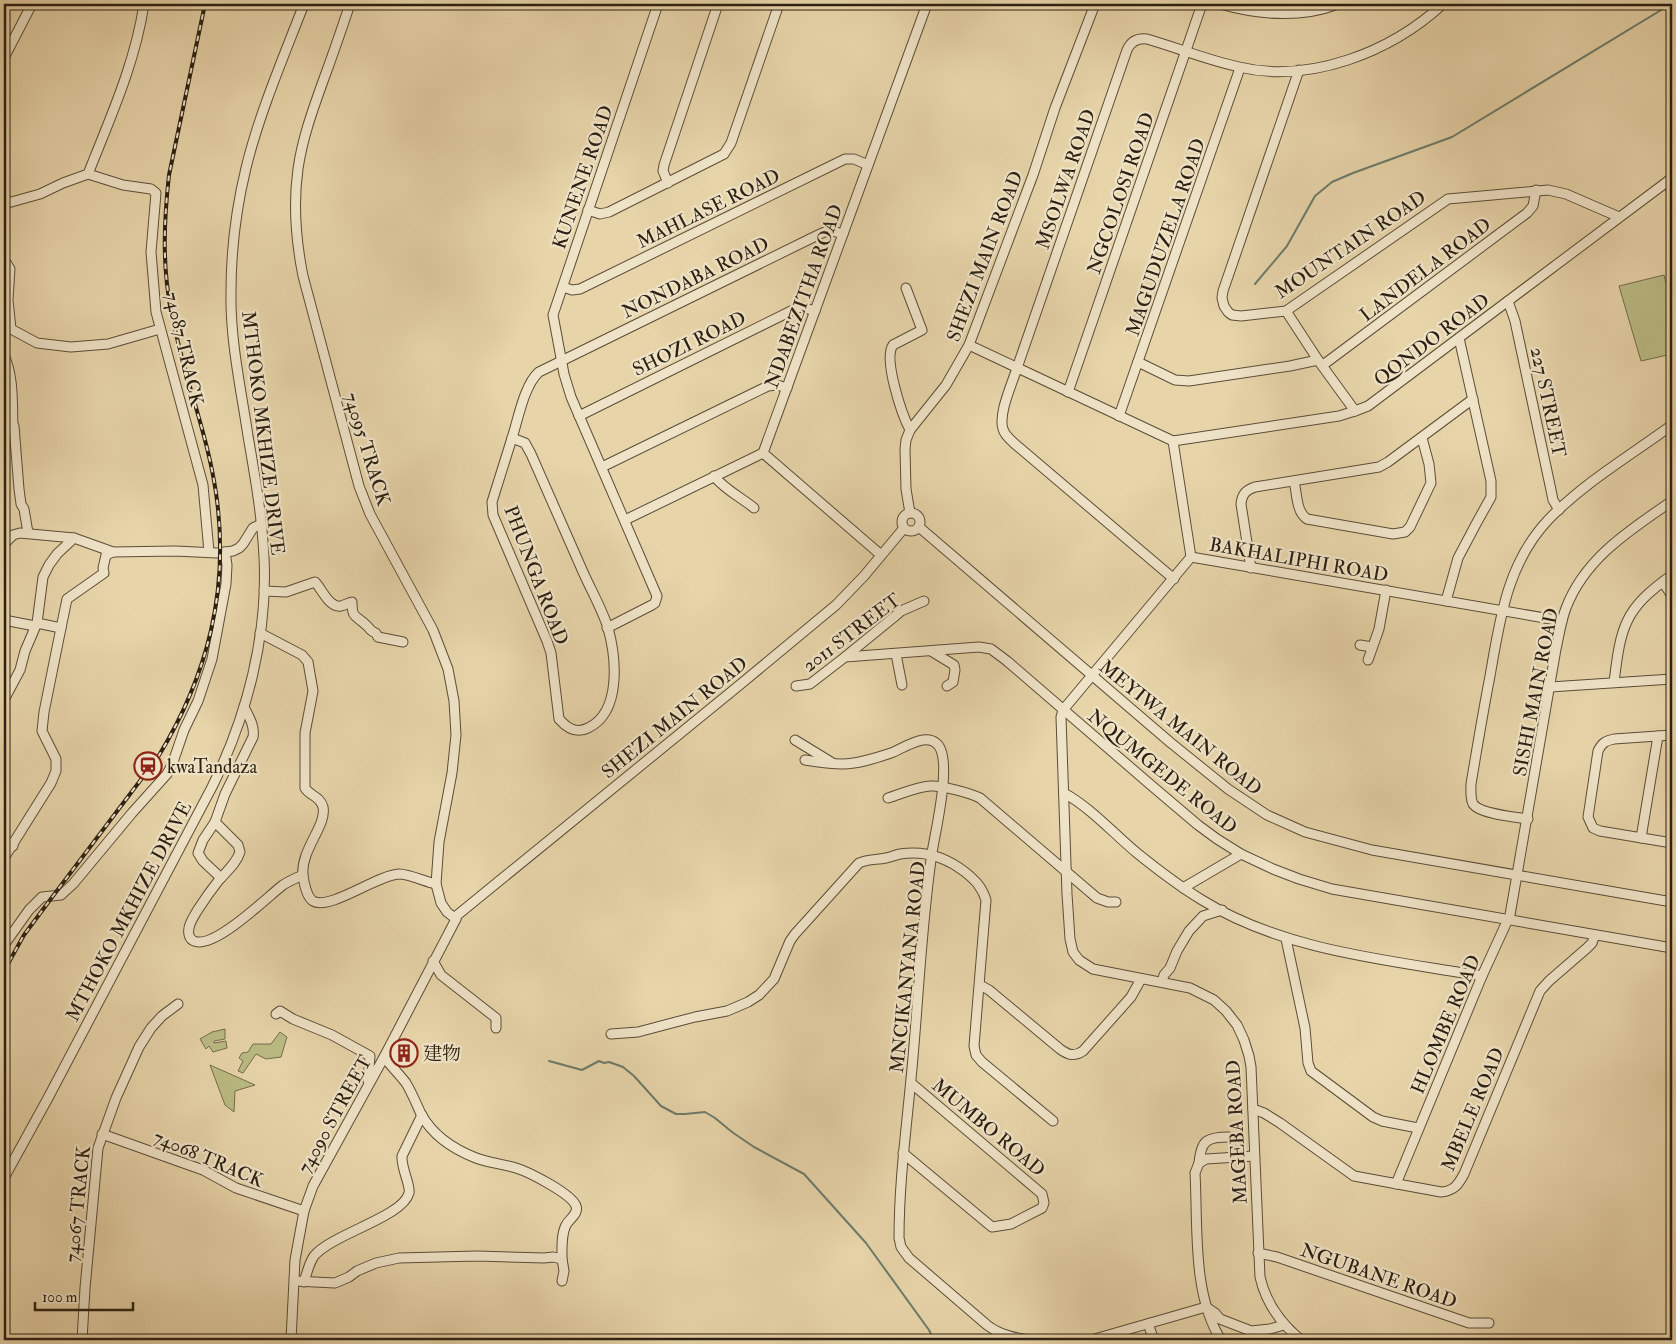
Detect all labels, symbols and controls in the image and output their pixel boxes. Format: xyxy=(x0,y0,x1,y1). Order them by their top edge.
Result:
street label: KUNENE ROAD xyxy=(547,102,619,252)
street label: MSOLWA ROAD xyxy=(1031,106,1101,253)
street label: NGCOLOSI ROAD xyxy=(1082,109,1160,277)
street label: MAGUDUZELA ROAD xyxy=(1121,135,1211,339)
street label: MAHLASE ROAD xyxy=(633,164,784,254)
street label: SHEZI MAIN ROAD xyxy=(941,168,1029,345)
street label: MOUNTAIN ROAD xyxy=(1271,185,1431,304)
street label: NDABEZITHA ROAD xyxy=(759,201,848,392)
street label: LANDELA ROAD xyxy=(1355,213,1496,327)
street label: NONDABA ROAD xyxy=(618,232,773,324)
street label: QONDO ROAD xyxy=(1369,288,1494,391)
street label: 74087 TRACK xyxy=(159,290,209,409)
street label: SHOZI ROAD xyxy=(629,306,750,382)
street label: MTHOKO MKHIZE DRIVE xyxy=(236,310,290,557)
street label: 227 STREET xyxy=(1525,345,1571,459)
street label: 74095 TRACK xyxy=(338,390,396,509)
street label: PHUNGA ROAD xyxy=(498,502,574,648)
street label: BAKHALIPHI ROAD xyxy=(1208,532,1390,588)
street label: 2011 STREET xyxy=(798,588,905,677)
street label: SISHI MAIN ROAD xyxy=(1508,606,1564,779)
street label: SHEZI MAIN ROAD xyxy=(597,652,752,784)
street label: MEYIWA MAIN ROAD xyxy=(1094,655,1267,801)
street label: NQUMGEDE ROAD xyxy=(1083,704,1242,839)
station icon: kwaTandaza xyxy=(133,751,163,781)
place label: kwaTandaza xyxy=(167,755,257,779)
street label: MTHOKO MKHIZE DRIVE xyxy=(61,797,197,1026)
street label: MNCIKANYANA ROAD xyxy=(885,860,931,1074)
street label: HLOMBE ROAD xyxy=(1406,951,1486,1098)
building icon: 建物 xyxy=(389,1038,419,1068)
place label: 建物 xyxy=(423,1042,461,1066)
street label: MBELE ROAD xyxy=(1436,1044,1510,1175)
street label: 74090 STREET xyxy=(293,1051,377,1178)
street label: MAGEBA ROAD xyxy=(1221,1059,1253,1205)
street label: MUMBO ROAD xyxy=(927,1073,1050,1182)
street label: 74068 TRACK xyxy=(150,1125,268,1193)
street label: 74067 TRACK xyxy=(60,1144,96,1264)
street label: NGUBANE ROAD xyxy=(1297,1238,1460,1314)
scale bar xyxy=(35,1279,132,1311)
text: 100 m xyxy=(42,1288,78,1307)

